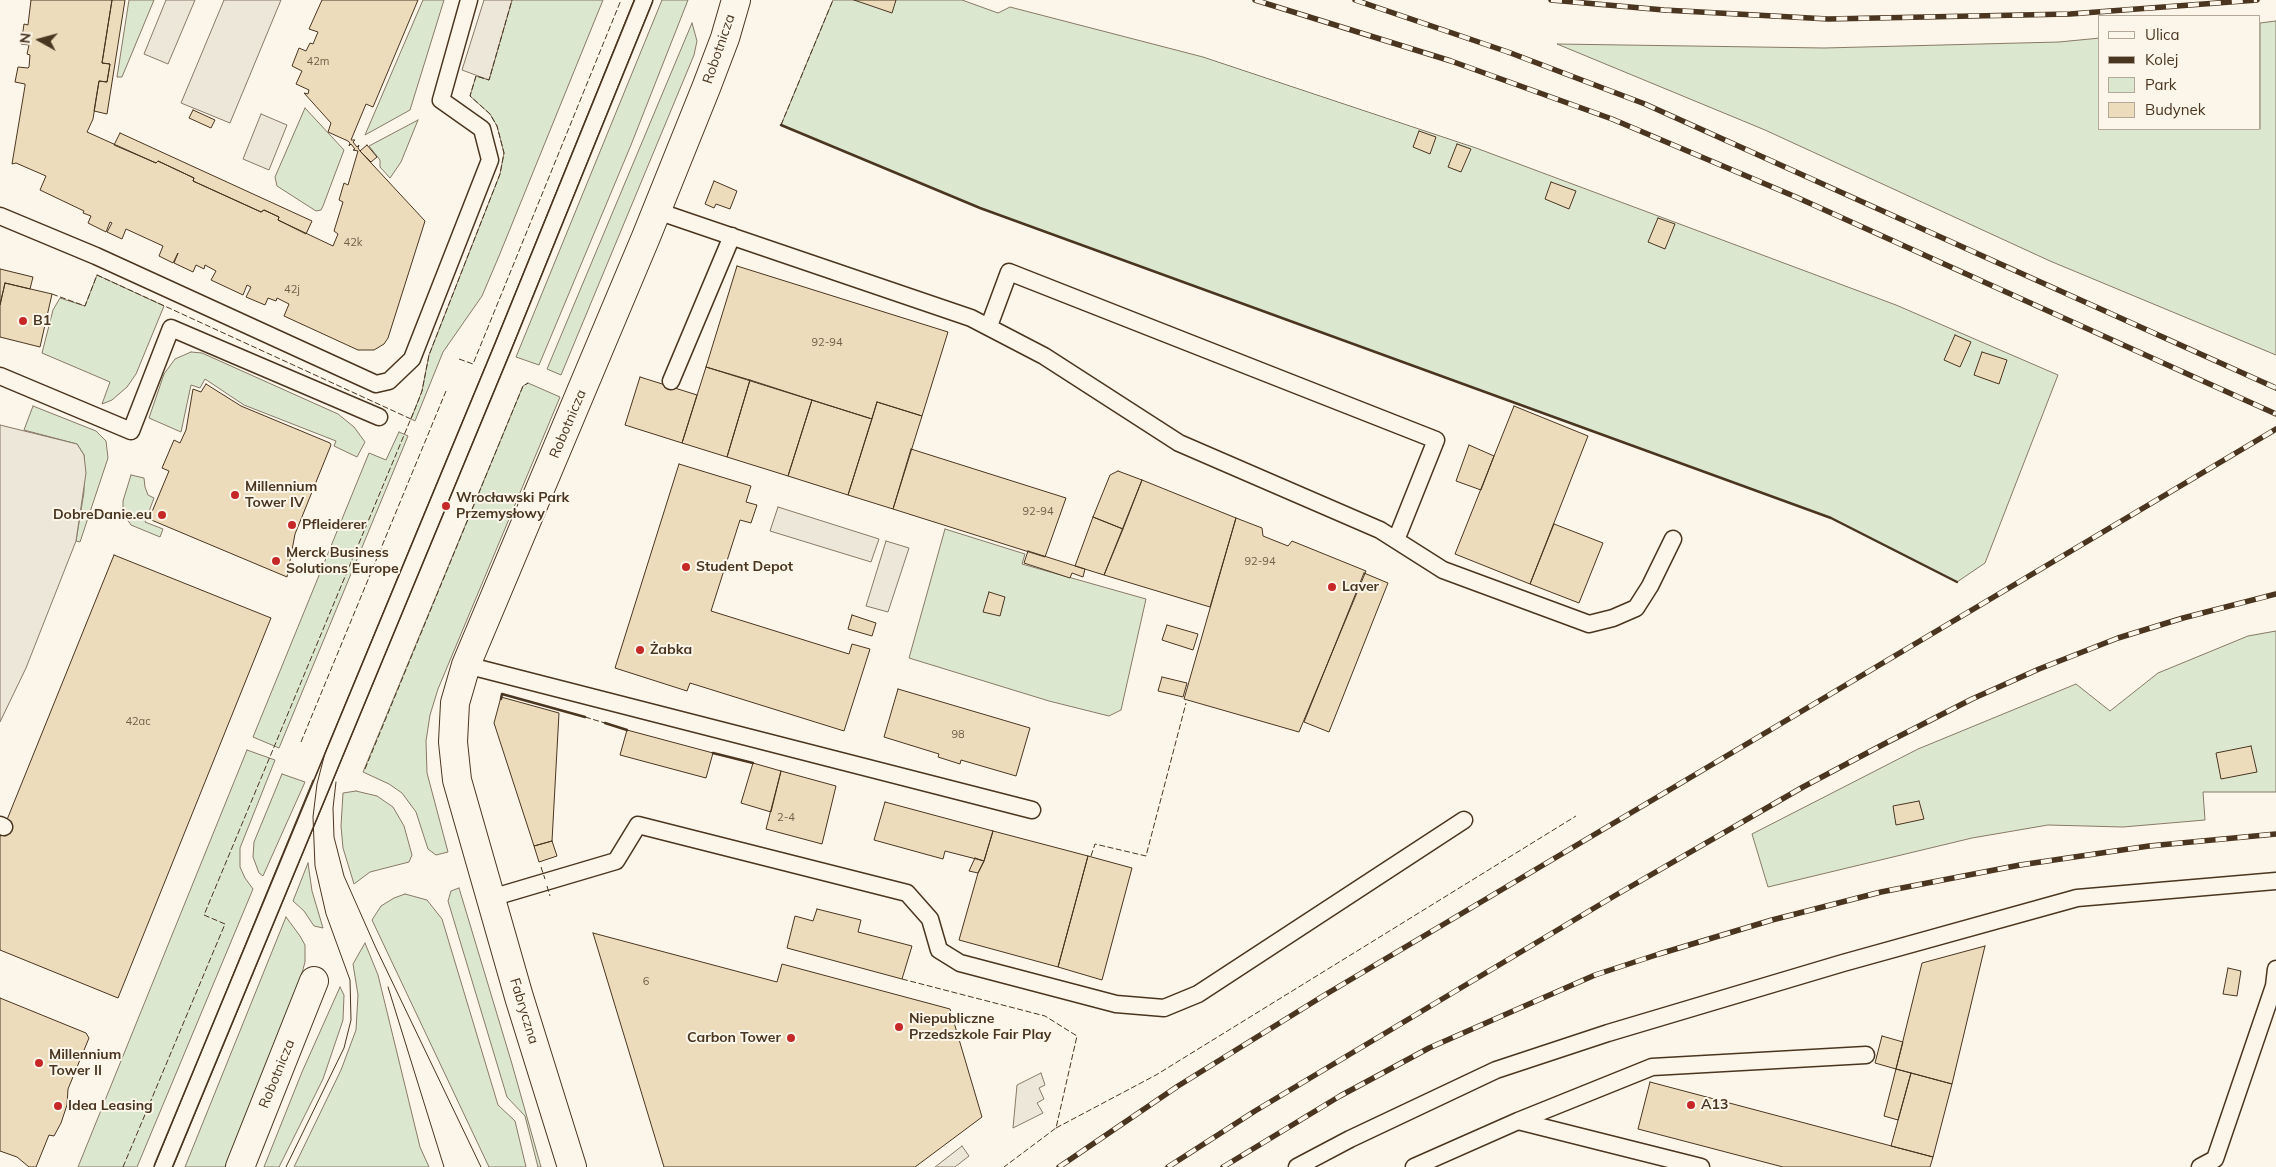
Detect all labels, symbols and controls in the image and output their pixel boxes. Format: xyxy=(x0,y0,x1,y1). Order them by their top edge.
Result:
street label: Robotnicza xyxy=(699,12,739,86)
north arrow xyxy=(15,15,65,65)
legend xyxy=(2098,15,2261,130)
text: Ulica xyxy=(2145,25,2179,44)
text: N xyxy=(16,32,35,45)
text: Kolej xyxy=(2145,50,2178,69)
house number: 42m xyxy=(307,55,329,69)
text: Park xyxy=(2145,75,2177,94)
text: Budynek xyxy=(2145,100,2206,119)
house number: 42k xyxy=(344,236,362,250)
house number: 42j xyxy=(284,283,300,297)
place label: B1 xyxy=(33,313,51,329)
marker: B1 xyxy=(17,315,29,327)
house number: 92-94 xyxy=(811,336,843,350)
street label: Robotnicza xyxy=(546,387,590,461)
place label: Millennium Tower IV xyxy=(245,479,317,512)
marker: Millennium Tower IV xyxy=(229,489,241,501)
place label: Wrocławski Park Przemysłowy xyxy=(456,490,569,522)
marker: Wrocławski Park Przemysłowy xyxy=(440,500,452,512)
house number: 92-94 xyxy=(1022,505,1054,519)
place label: DobreDanie.eu xyxy=(53,507,152,523)
marker: DobreDanie.eu xyxy=(156,509,168,521)
place label: Pfleiderer xyxy=(302,517,366,533)
marker: Pfleiderer xyxy=(286,519,298,531)
place label: Merck Business Solutions Europe xyxy=(286,545,399,578)
marker: Merck Business Solutions Europe xyxy=(270,555,282,567)
house number: 92-94 xyxy=(1244,555,1276,569)
place label: Student Depot xyxy=(696,559,793,575)
marker: Student Depot xyxy=(680,561,692,573)
place label: Laver xyxy=(1342,579,1379,595)
marker: Laver xyxy=(1326,581,1338,593)
place label: Żabka xyxy=(650,642,692,658)
marker: Żabka xyxy=(634,644,646,656)
house number: 42ac xyxy=(125,715,151,729)
house number: 98 xyxy=(951,728,965,742)
house number: 2-4 xyxy=(777,811,795,825)
house number: 6 xyxy=(643,975,649,989)
street label: Fabryczna xyxy=(506,976,542,1046)
place label: Niepubliczne Przedszkole Fair Play xyxy=(909,1011,1051,1044)
marker: Niepubliczne Przedszkole Fair Play xyxy=(893,1021,905,1033)
place label: Carbon Tower xyxy=(687,1030,781,1046)
marker: Carbon Tower xyxy=(785,1032,797,1044)
street label: Robotnicza xyxy=(256,1037,298,1111)
place label: Millennium Tower II xyxy=(49,1047,121,1080)
marker: Millennium Tower II xyxy=(33,1057,45,1069)
place label: A13 xyxy=(1701,1097,1728,1113)
place label: Idea Leasing xyxy=(68,1098,153,1114)
marker: A13 xyxy=(1685,1099,1697,1111)
marker: Idea Leasing xyxy=(52,1100,64,1112)

